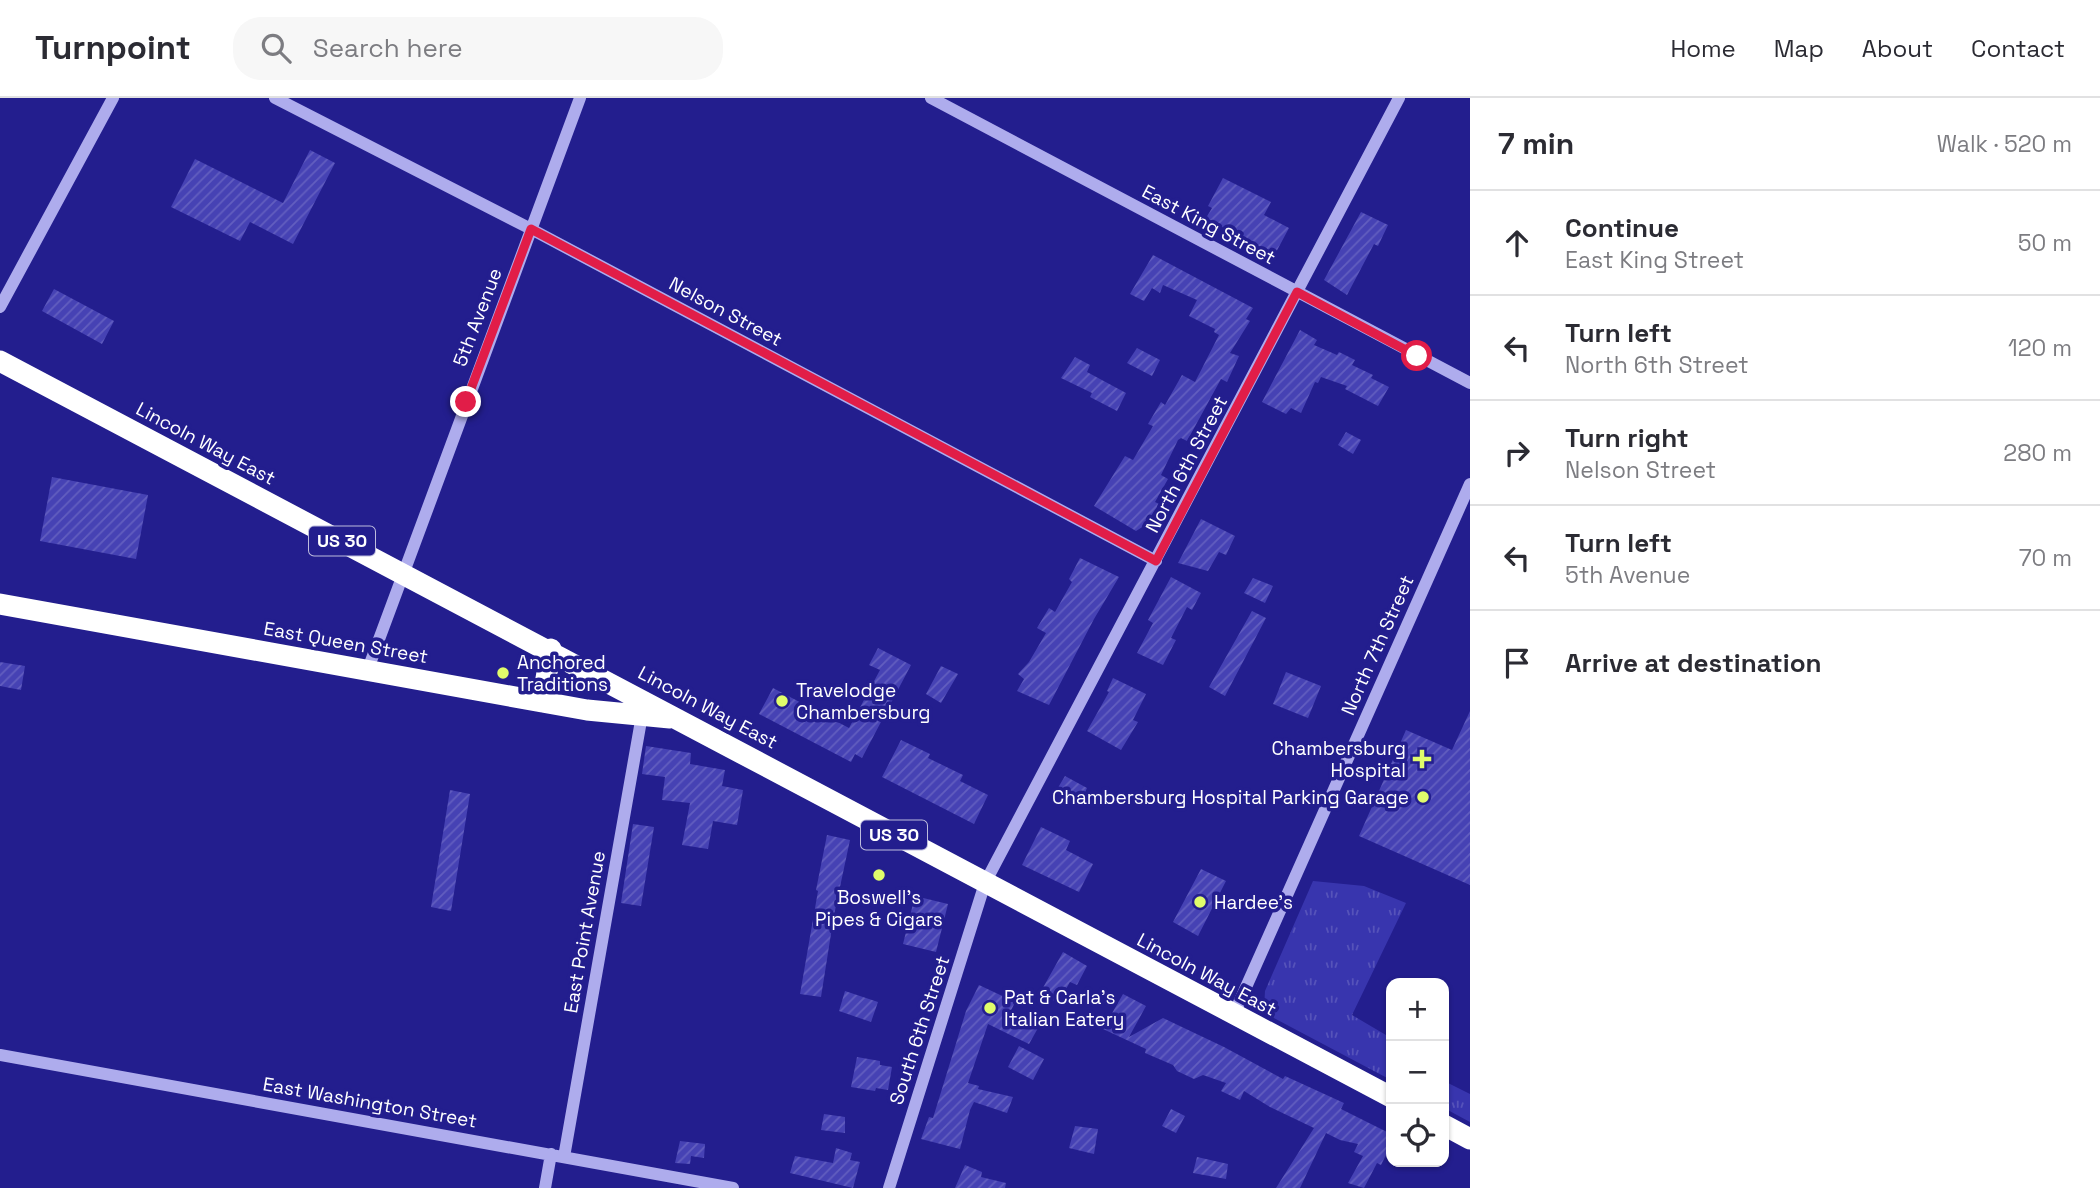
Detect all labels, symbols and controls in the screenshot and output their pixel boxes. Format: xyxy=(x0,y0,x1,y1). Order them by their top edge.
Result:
search box xyxy=(233,17,723,80)
text: Turnpoint xyxy=(35,27,191,69)
icon: search xyxy=(257,29,295,67)
text: Search here xyxy=(313,31,463,65)
text: Home xyxy=(1670,33,1736,64)
text: Map xyxy=(1774,33,1824,64)
text: About xyxy=(1862,33,1933,64)
text: Contact xyxy=(1971,33,2065,64)
text: 7 min xyxy=(1498,124,1574,163)
text: Walk · 520 m xyxy=(1937,129,2072,159)
street label: East King Street xyxy=(1138,179,1280,270)
text: Continue xyxy=(1565,211,1679,245)
icon: ahead xyxy=(1498,224,1536,262)
text: 50 m xyxy=(2018,228,2072,258)
text: East King Street xyxy=(1565,245,1744,275)
street label: 5th Avenue xyxy=(447,264,508,370)
street label: Nelson Street xyxy=(665,271,787,352)
text: Turn left xyxy=(1565,316,1672,350)
icon: left xyxy=(1498,329,1536,367)
text: 120 m xyxy=(2008,333,2072,363)
route start xyxy=(1401,340,1432,371)
text: North 6th Street xyxy=(1565,350,1749,380)
route end xyxy=(450,386,481,417)
street label: North 6th Street xyxy=(1140,391,1233,537)
street label: Lincoln Way East xyxy=(132,396,280,491)
text: Turn right xyxy=(1565,421,1689,455)
icon: right xyxy=(1498,434,1536,472)
text: 280 m xyxy=(2003,438,2072,468)
text: Nelson Street xyxy=(1565,455,1716,485)
road number: US 30 xyxy=(309,526,375,556)
text: Turn left xyxy=(1565,526,1672,560)
icon: left xyxy=(1498,539,1536,577)
text: 70 m xyxy=(2019,543,2072,573)
text: 5th Avenue xyxy=(1565,560,1690,590)
street label: North 7th Street xyxy=(1335,571,1420,719)
street label: East Queen Street xyxy=(262,616,430,669)
icon: arrive xyxy=(1498,644,1536,682)
text: Arrive at destination xyxy=(1565,646,1822,680)
place label: Anchored Traditions xyxy=(517,650,608,697)
street label: Lincoln Way East xyxy=(634,660,782,755)
marker: Anchored Traditions xyxy=(495,665,511,681)
place label: Travelodge Chambersburg xyxy=(796,678,930,725)
marker: Travelodge Chambersburg xyxy=(774,693,790,709)
place label: Chambersburg Hospital xyxy=(1272,736,1406,783)
marker: Chambersburg Hospital xyxy=(1412,749,1432,769)
place label: Chambersburg Hospital Parking Garage xyxy=(1052,785,1409,810)
marker: Chambersburg Hospital Parking Garage xyxy=(1415,789,1431,805)
road number: US 30 xyxy=(861,820,927,850)
street label: East Point Avenue xyxy=(558,849,611,1015)
marker: Boswell's Pipes & Cigars xyxy=(871,867,887,883)
place label: Boswell's Pipes & Cigars xyxy=(815,885,943,932)
place label: Hardee's xyxy=(1214,890,1293,915)
marker: Hardee's xyxy=(1192,894,1208,910)
street label: Lincoln Way East xyxy=(1133,927,1281,1022)
street label: South 6th Street xyxy=(884,952,955,1108)
map controls xyxy=(1386,978,1449,1167)
button: + xyxy=(1386,978,1449,1041)
place label: Pat & Carla's Italian Eatery xyxy=(1004,985,1124,1032)
marker: Pat & Carla's Italian Eatery xyxy=(982,1000,998,1016)
button: − xyxy=(1386,1041,1449,1104)
street label: East Washington Street xyxy=(261,1071,479,1134)
button: locate xyxy=(1386,1104,1449,1167)

